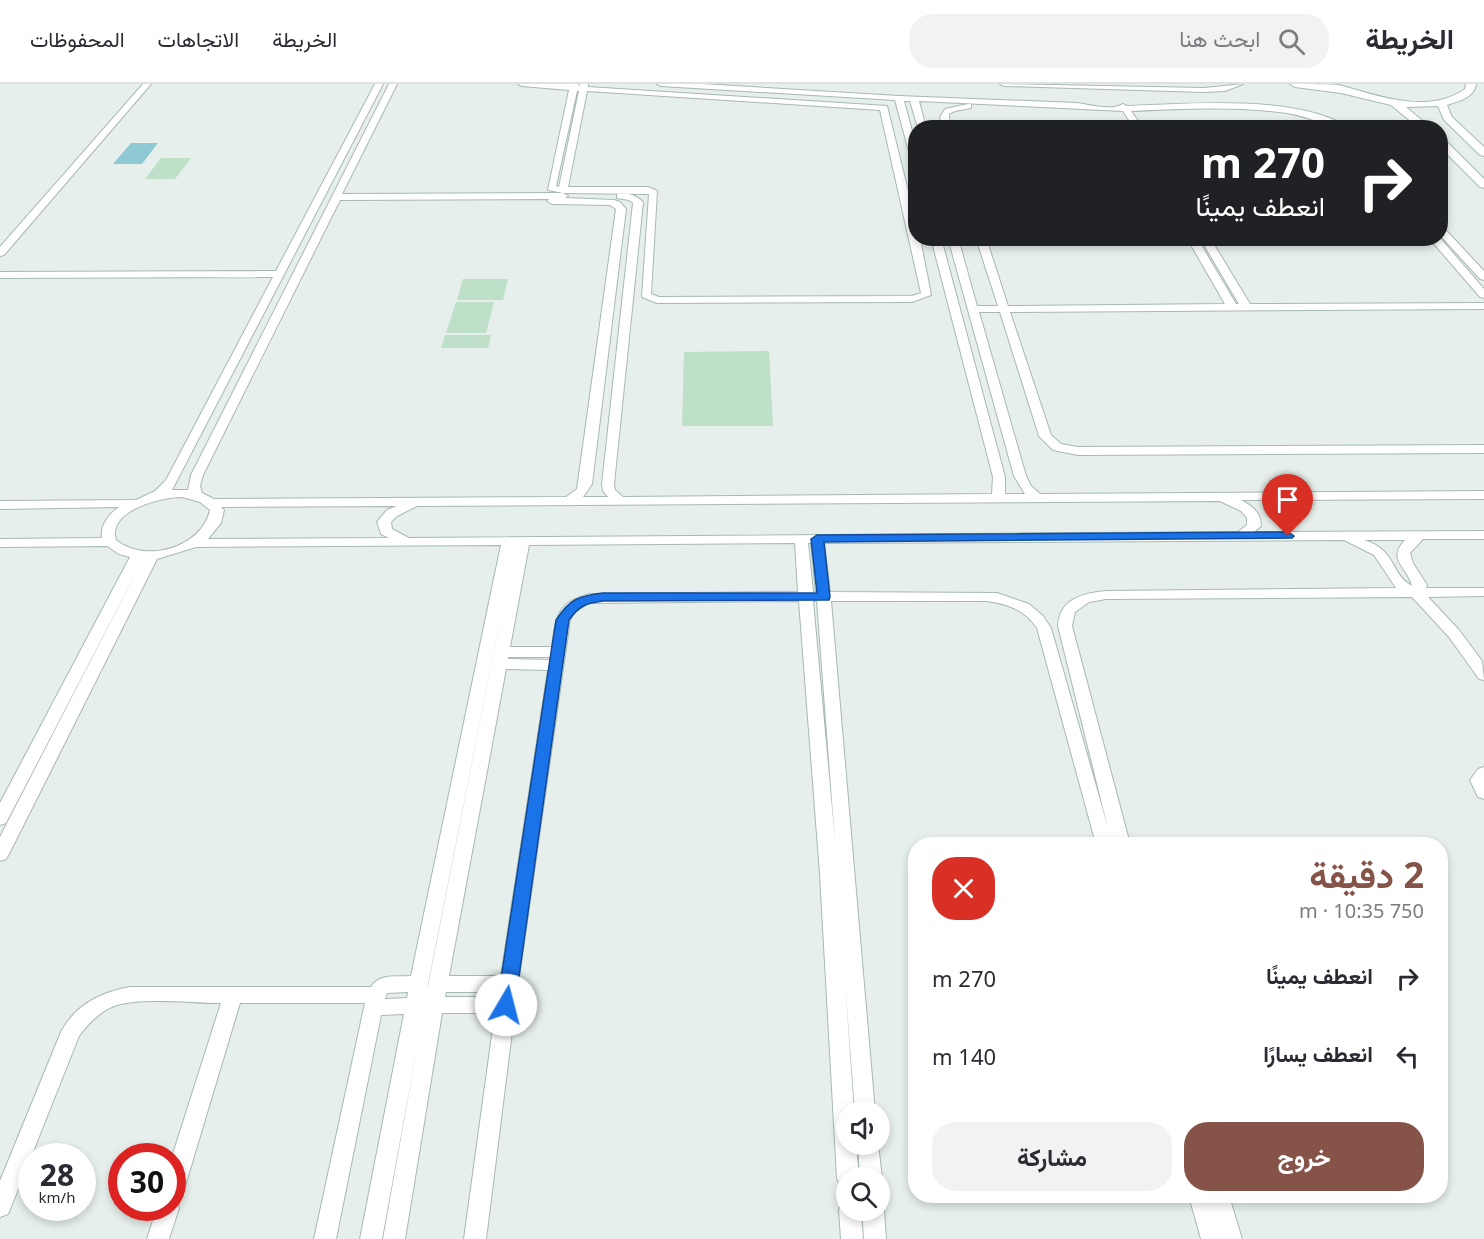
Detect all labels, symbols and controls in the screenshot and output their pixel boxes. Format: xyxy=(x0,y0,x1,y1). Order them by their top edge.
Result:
search box xyxy=(909,14,1329,68)
text: الخريطة xyxy=(1365,19,1454,57)
text: ابحث هنا xyxy=(1179,23,1260,53)
text: المحفوظات xyxy=(30,25,125,53)
text: الاتجاهات xyxy=(158,25,239,53)
text: الخريطة xyxy=(272,25,337,53)
icon: search xyxy=(1275,25,1308,58)
text: 270 m xyxy=(1201,133,1325,190)
icon: right xyxy=(1346,144,1424,222)
text: انعطف يمينًا xyxy=(1195,187,1325,224)
pin xyxy=(1262,474,1313,536)
icon: arrive xyxy=(1271,483,1304,516)
text: 2 دقيقة xyxy=(1309,850,1424,899)
button: close xyxy=(932,857,995,920)
text: 750 m · 10:35 xyxy=(1299,897,1424,924)
text: انعطف يمينًا xyxy=(1266,960,1373,990)
icon: right xyxy=(1391,962,1424,995)
text: 270 m xyxy=(932,963,996,993)
position arrow xyxy=(474,973,538,1037)
text: انعطف يسارًا xyxy=(1263,1038,1373,1068)
icon: left xyxy=(1391,1040,1424,1073)
text: 140 m xyxy=(932,1041,996,1071)
map controls xyxy=(836,1101,890,1221)
button: sound xyxy=(836,1101,890,1155)
button: مشاركة xyxy=(932,1122,1172,1191)
button: خروج xyxy=(1184,1122,1424,1191)
speed limit sign: 30 xyxy=(108,1143,186,1221)
text: 28 xyxy=(40,1154,74,1195)
button: search xyxy=(836,1167,890,1221)
text: km/h xyxy=(39,1187,75,1207)

